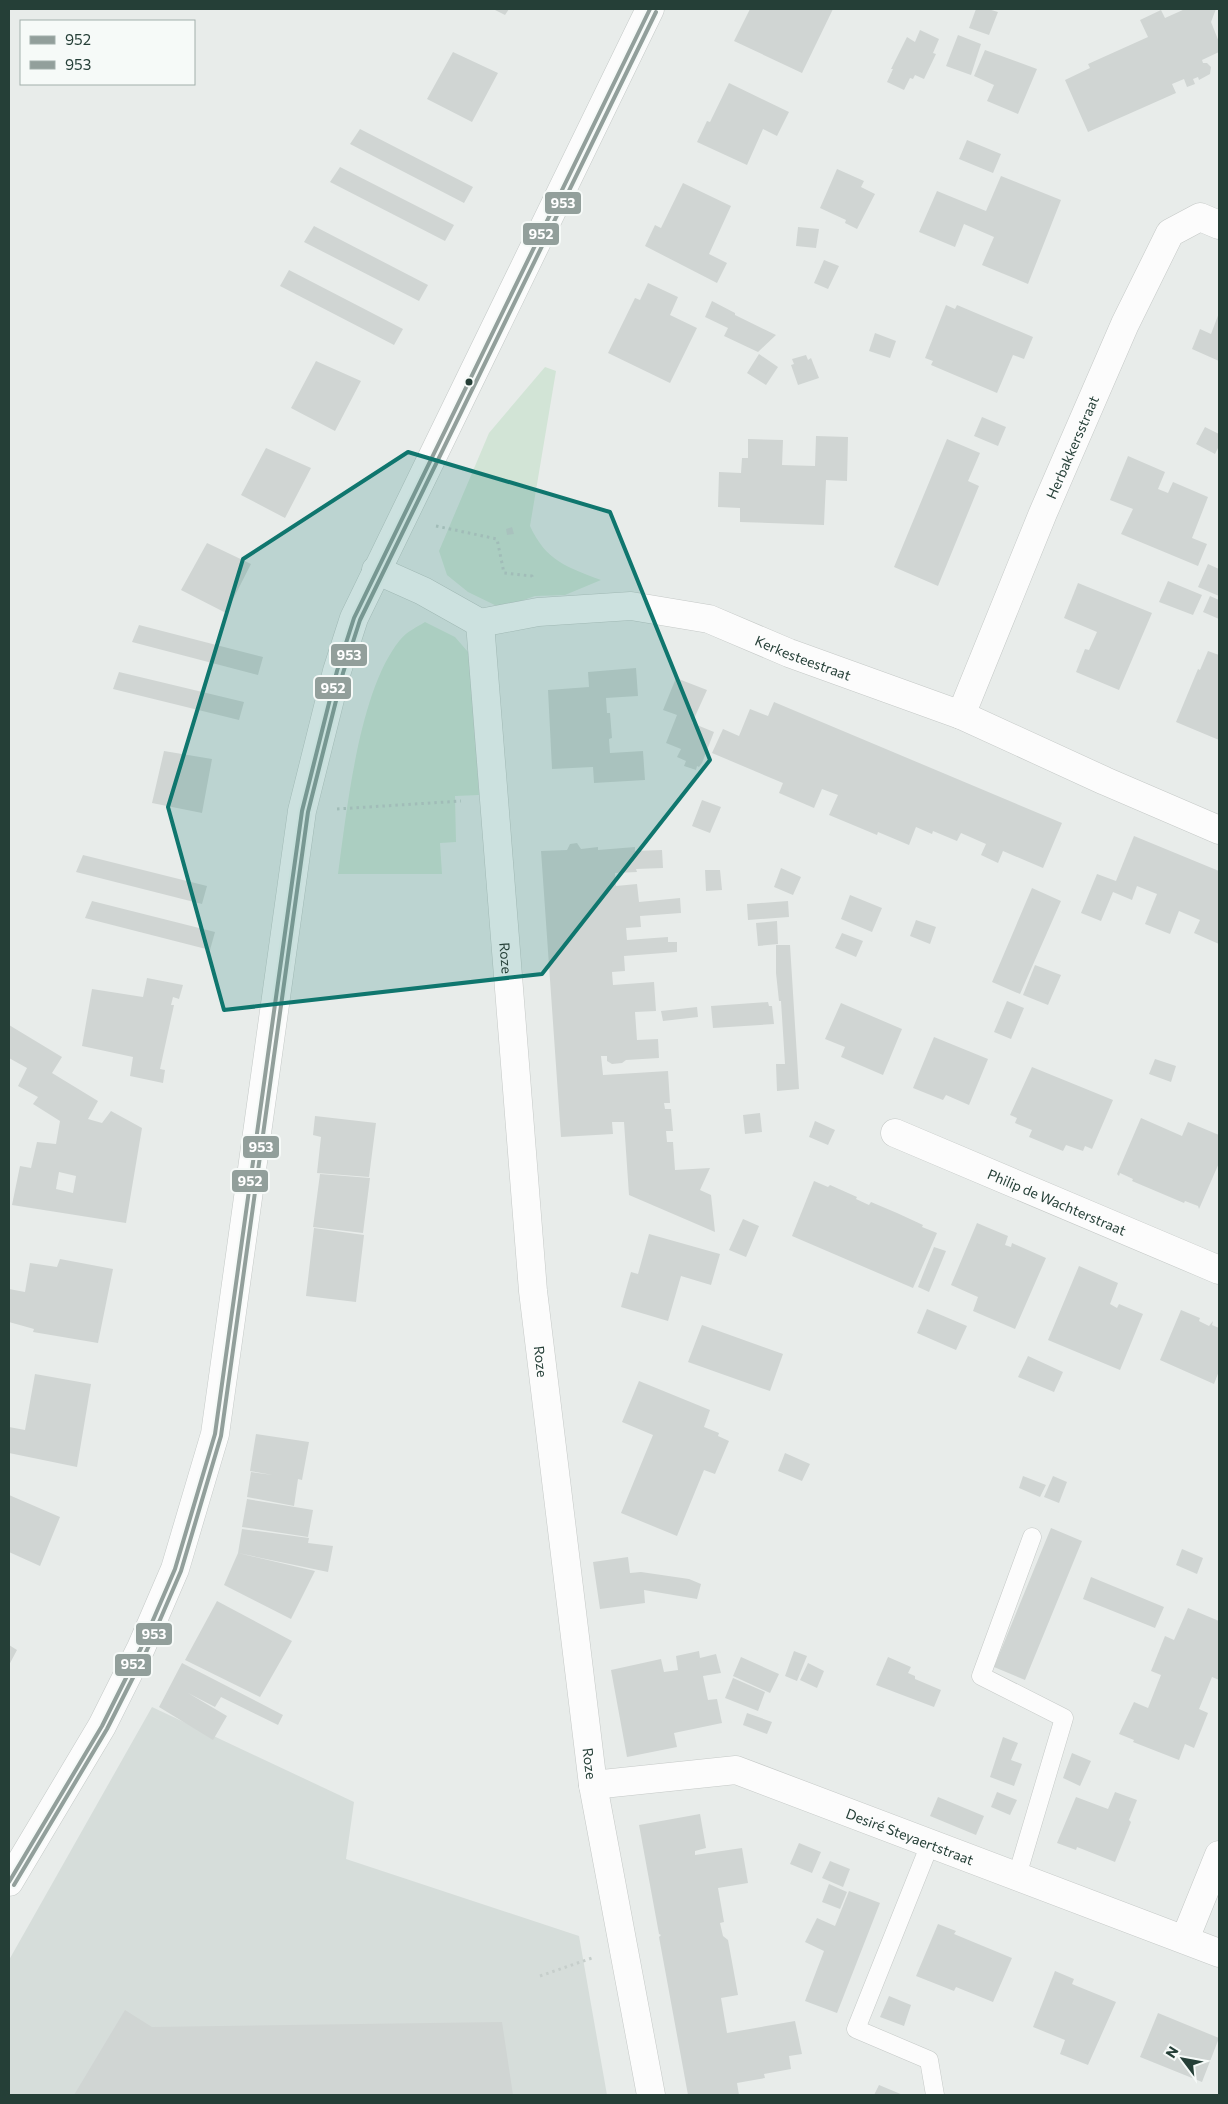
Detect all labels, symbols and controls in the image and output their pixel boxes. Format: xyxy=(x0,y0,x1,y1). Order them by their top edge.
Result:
legend xyxy=(20,20,195,85)
text: 952 xyxy=(65,30,91,48)
text: 953 xyxy=(65,55,91,73)
line badge: 953 xyxy=(544,191,582,215)
text: 953 xyxy=(551,194,575,211)
line badge: 952 xyxy=(522,222,560,246)
text: 952 xyxy=(529,225,553,242)
unlabelled marker xyxy=(464,377,474,387)
street label: Herbakkersstraat xyxy=(1042,392,1102,501)
street label: Kerkesteestraat xyxy=(753,631,854,683)
line badge: 953 xyxy=(330,643,368,667)
text: 953 xyxy=(337,646,361,663)
line badge: 952 xyxy=(314,676,352,700)
text: 952 xyxy=(321,679,345,696)
street label: Roze xyxy=(497,942,516,974)
line badge: 953 xyxy=(242,1135,280,1159)
text: 953 xyxy=(249,1138,273,1155)
street label: Philip de Wachterstraat xyxy=(985,1165,1129,1238)
line badge: 952 xyxy=(231,1169,269,1193)
text: 952 xyxy=(238,1172,262,1189)
street label: Roze xyxy=(531,1345,552,1378)
line badge: 953 xyxy=(135,1622,173,1646)
text: 953 xyxy=(142,1625,166,1642)
line badge: 952 xyxy=(114,1653,152,1677)
text: 952 xyxy=(121,1655,145,1672)
street label: Roze xyxy=(580,1747,601,1780)
street label: Desiré Steyaertstraat xyxy=(844,1804,977,1868)
north arrow xyxy=(1158,2034,1208,2084)
text: N xyxy=(1162,2043,1182,2061)

